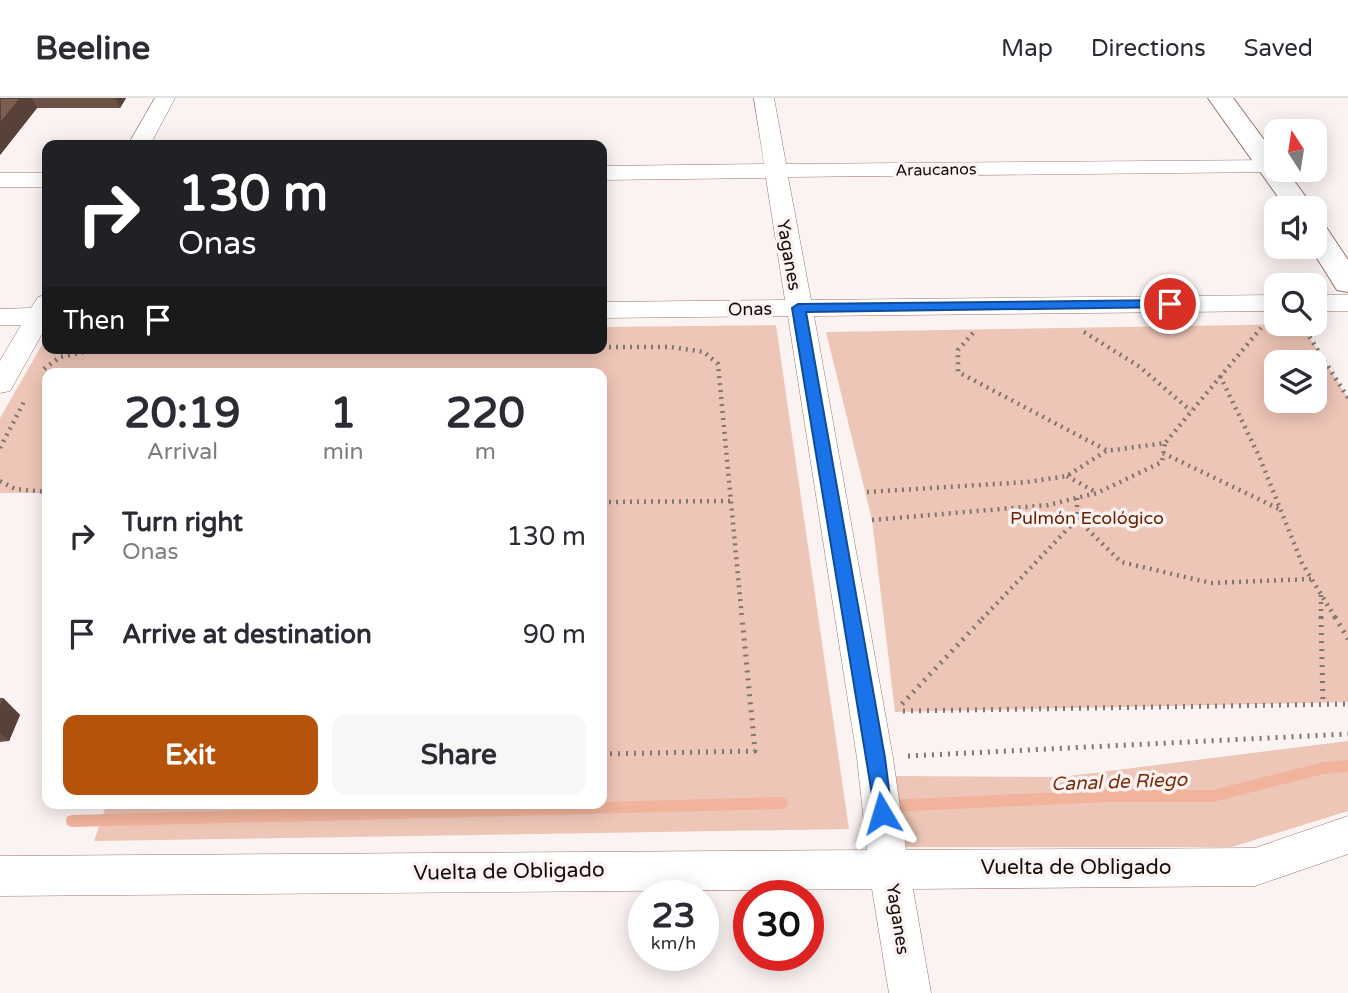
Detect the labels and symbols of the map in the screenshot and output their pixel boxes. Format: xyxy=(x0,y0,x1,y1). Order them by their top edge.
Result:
north arrow xyxy=(1264,119,1326,182)
street label: Araucanos xyxy=(895,159,977,181)
street label: Yaganes xyxy=(772,218,806,292)
pin xyxy=(1140,274,1200,334)
street label: Onas xyxy=(728,298,772,320)
park label: Pulmón Ecológico xyxy=(1010,507,1164,529)
water label: Canal de Riego xyxy=(1051,769,1189,795)
position arrow xyxy=(845,776,919,850)
street label: Vuelta de Obligado xyxy=(980,855,1172,880)
street label: Vuelta de Obligado xyxy=(413,857,605,886)
speed limit sign: 30 xyxy=(733,880,824,971)
street label: Yaganes xyxy=(882,882,914,956)

